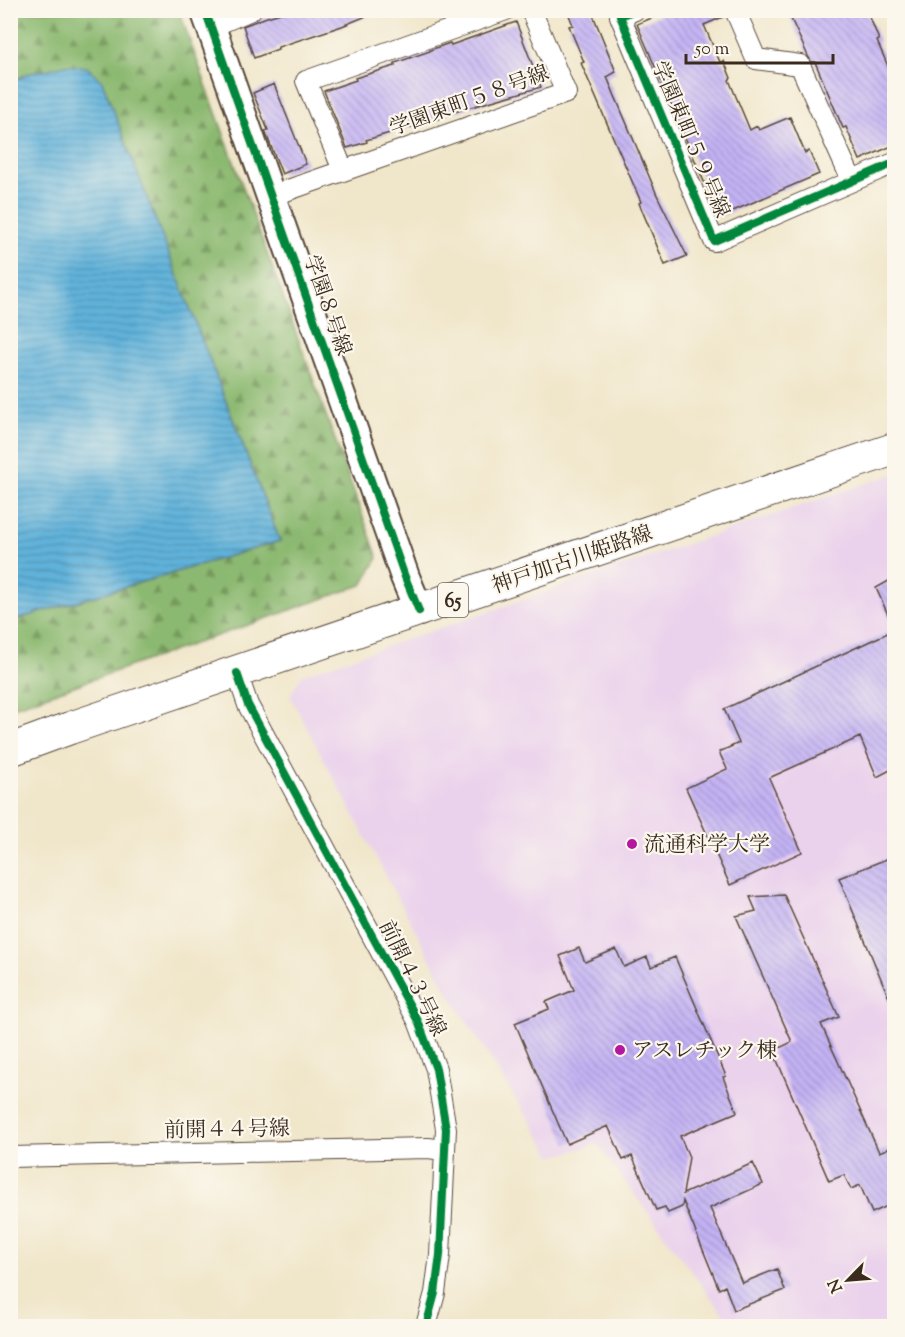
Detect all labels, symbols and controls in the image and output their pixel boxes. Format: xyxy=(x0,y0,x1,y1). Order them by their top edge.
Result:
scale bar xyxy=(686,27,833,65)
text: 50 m xyxy=(694,37,730,63)
street label: 学園東町５９号線 xyxy=(643,57,736,223)
street label: 学園東町５８号線 xyxy=(386,59,554,145)
street label: 学園８号線 xyxy=(295,251,357,360)
street label: 神戸加古川姫路線 xyxy=(488,519,657,602)
road number: 65 xyxy=(438,583,468,617)
place label: 流通科学大学 xyxy=(644,831,770,861)
marker: 流通科学大学 xyxy=(625,837,639,851)
street label: 前開４３号線 xyxy=(370,916,452,1042)
place label: アスレチック棟 xyxy=(632,1037,778,1067)
marker: アスレチック棟 xyxy=(613,1043,627,1057)
street label: 前開４４号線 xyxy=(164,1115,290,1147)
north arrow xyxy=(818,1250,878,1310)
text: N xyxy=(823,1274,850,1296)

